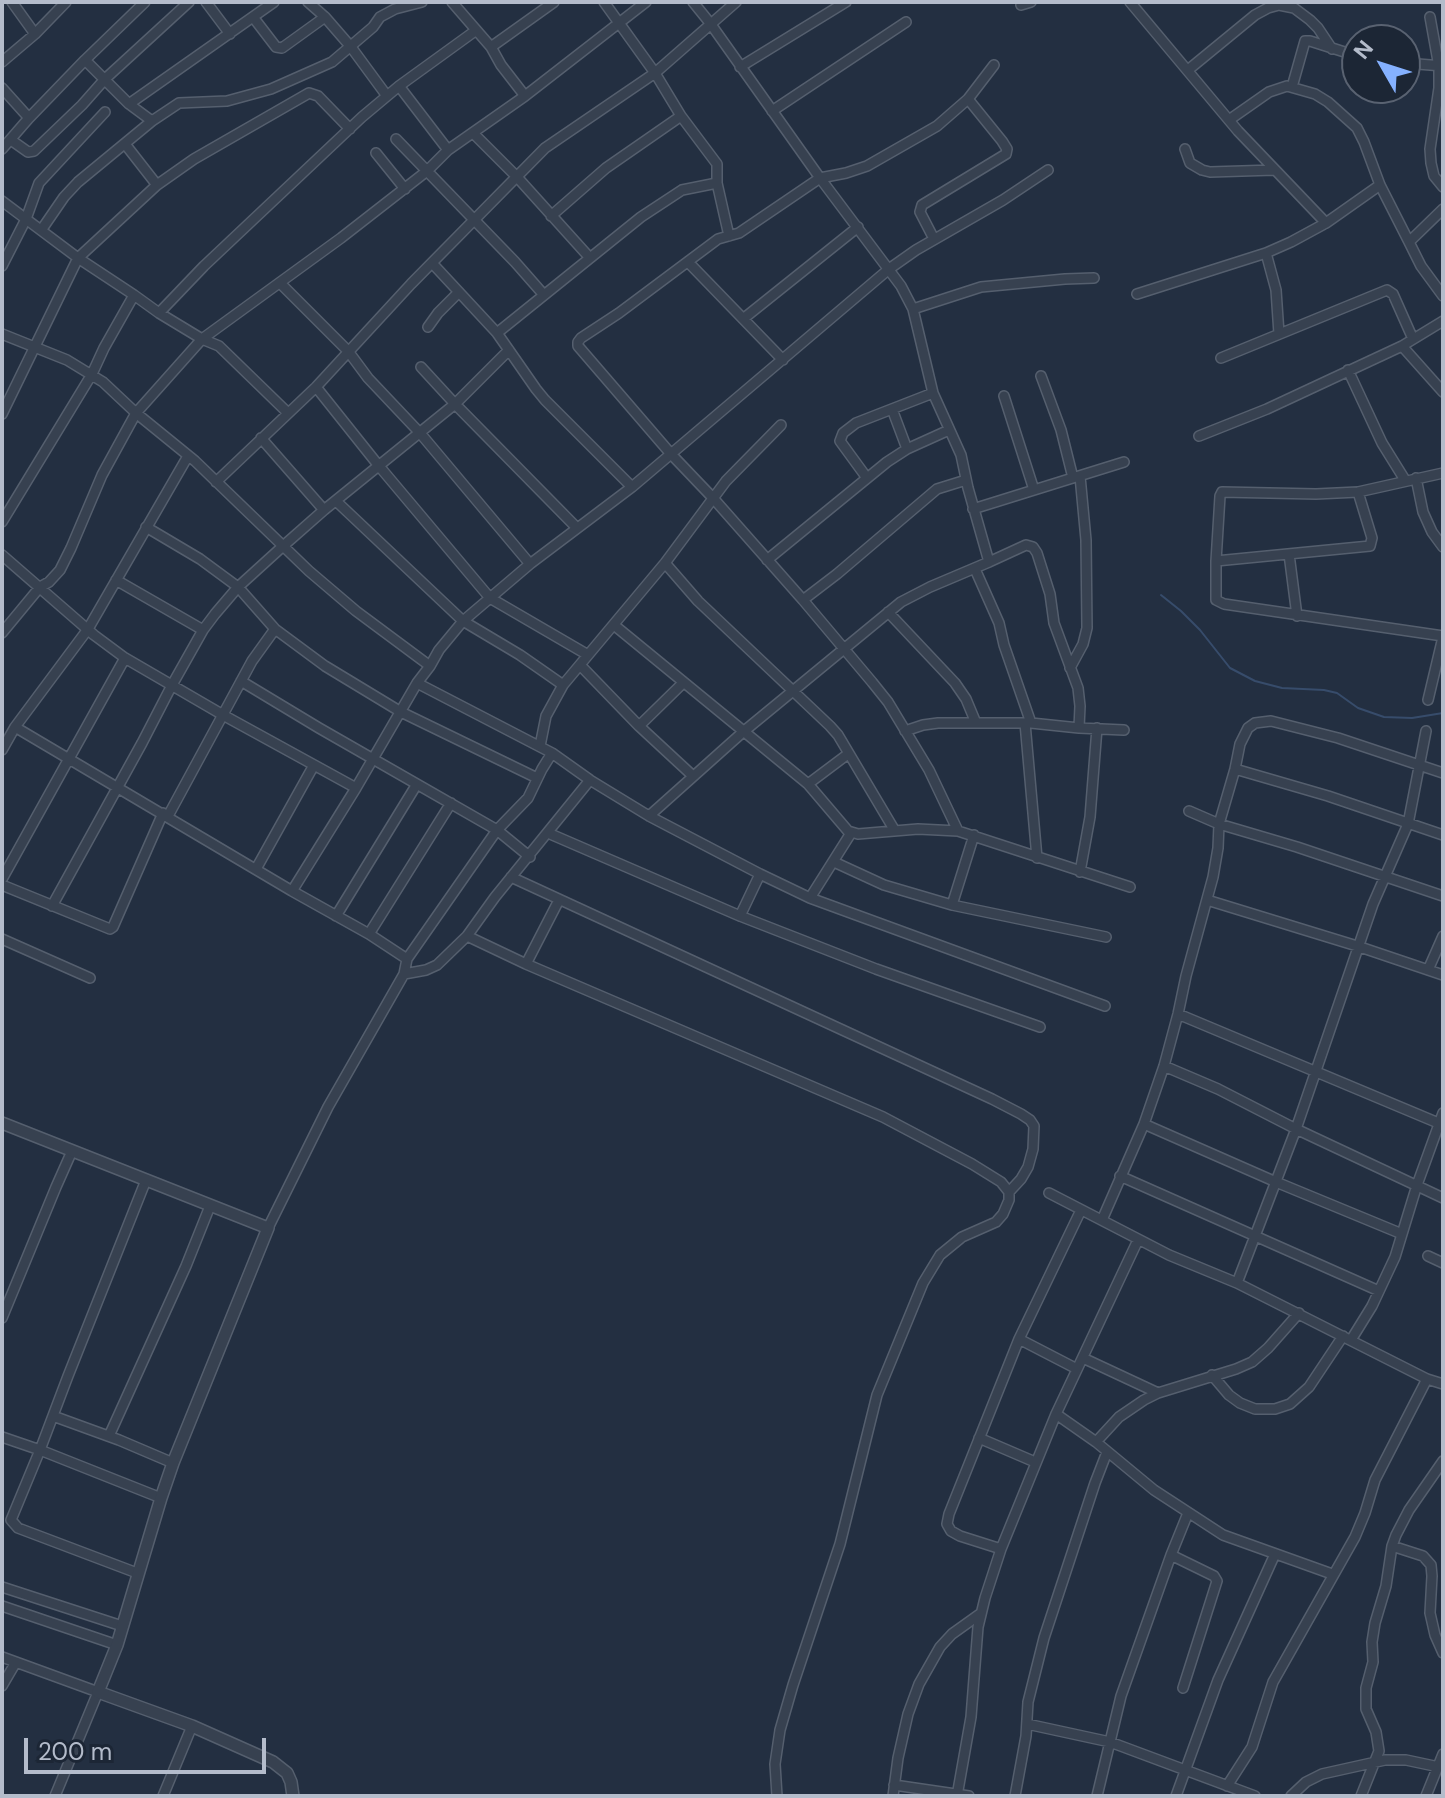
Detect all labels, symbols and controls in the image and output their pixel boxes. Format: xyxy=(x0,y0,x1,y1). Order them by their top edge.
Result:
north arrow xyxy=(1341,24,1421,104)
text: N xyxy=(1347,34,1380,65)
scale bar xyxy=(28,1722,270,1772)
text: 200 m xyxy=(38,1736,112,1767)

